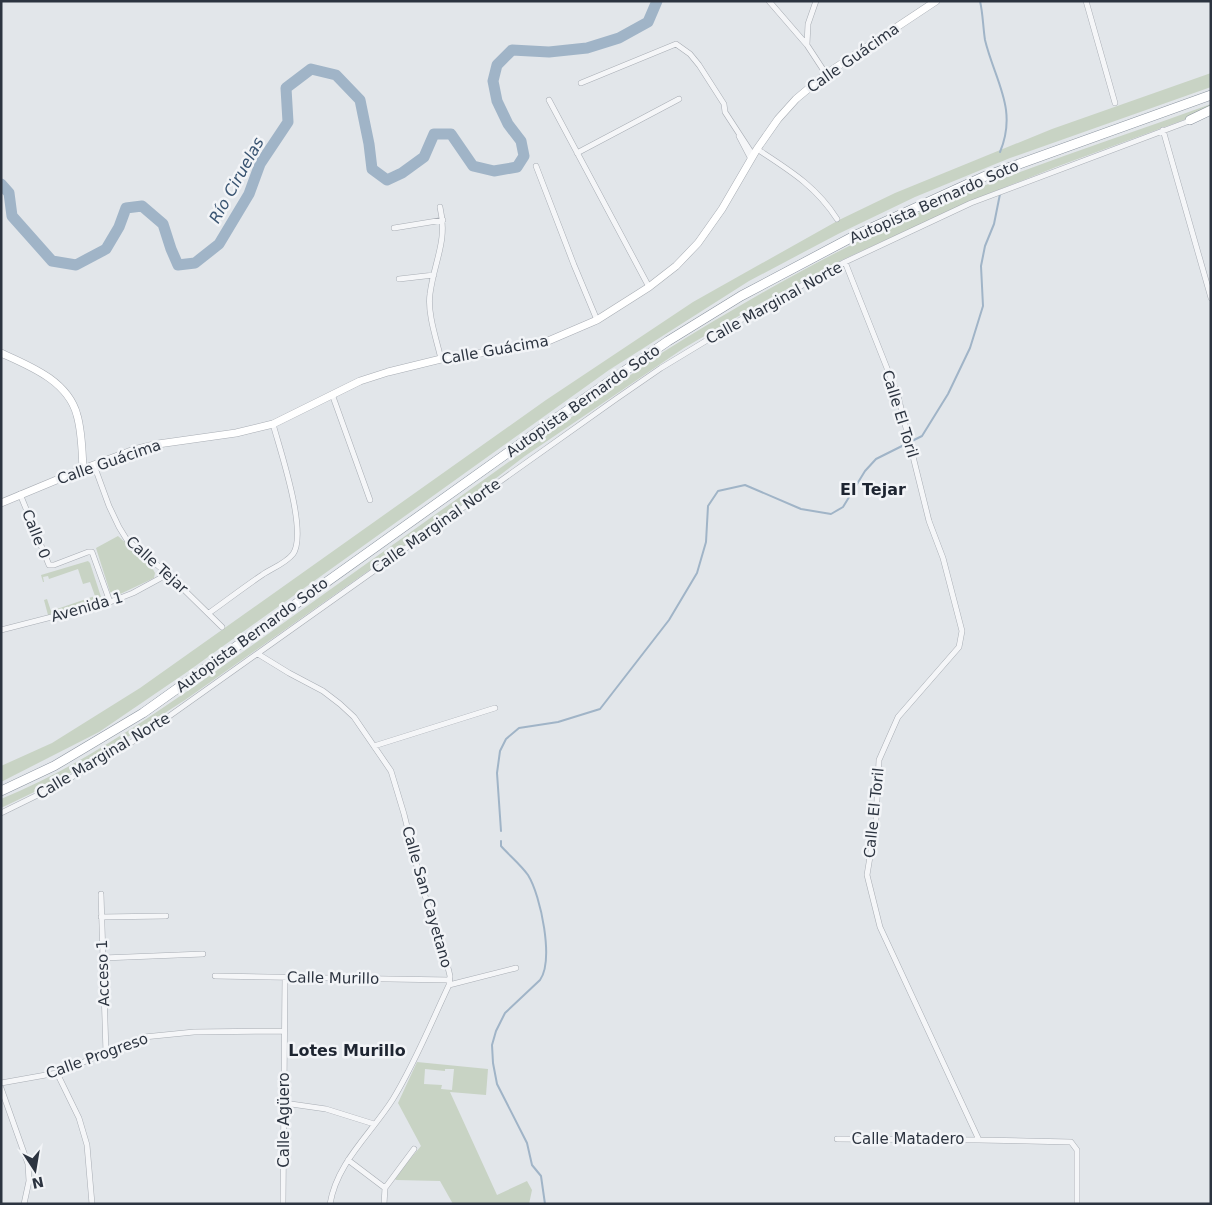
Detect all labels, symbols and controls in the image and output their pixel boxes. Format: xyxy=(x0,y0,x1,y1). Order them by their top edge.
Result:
street label: Calle Guácima xyxy=(803,19,903,97)
water label: Río Ciruelas xyxy=(205,134,268,226)
street label: Autopista Bernardo Soto xyxy=(847,156,1021,248)
street label: Calle Marginal Norte xyxy=(703,258,845,348)
street label: Calle Guácima xyxy=(440,332,550,368)
street label: Autopista Bernardo Soto xyxy=(503,341,663,461)
street label: Calle El Toril xyxy=(878,368,922,460)
street label: Calle Guácima xyxy=(55,436,163,488)
street label: Calle Marginal Norte xyxy=(368,475,504,577)
district label: El Tejar xyxy=(840,480,906,499)
street label: Calle 0 xyxy=(18,507,54,561)
street label: Calle Tejar xyxy=(122,532,192,598)
street label: Autopista Bernardo Soto xyxy=(173,574,331,696)
street label: Avenida 1 xyxy=(49,588,125,626)
street label: Calle Marginal Norte xyxy=(33,709,173,803)
street label: Calle El Toril xyxy=(860,767,888,859)
street label: Calle San Cayetano xyxy=(398,824,456,970)
street label: Acceso 1 xyxy=(93,939,113,1007)
street label: Calle Murillo xyxy=(287,968,379,988)
street label: Calle Progreso xyxy=(43,1029,151,1083)
district label: Lotes Murillo xyxy=(288,1041,406,1060)
street label: Calle Agüero xyxy=(275,1072,293,1168)
street label: Calle Matadero xyxy=(852,1130,964,1148)
north arrow xyxy=(10,1145,60,1195)
text: N xyxy=(30,1174,45,1192)

